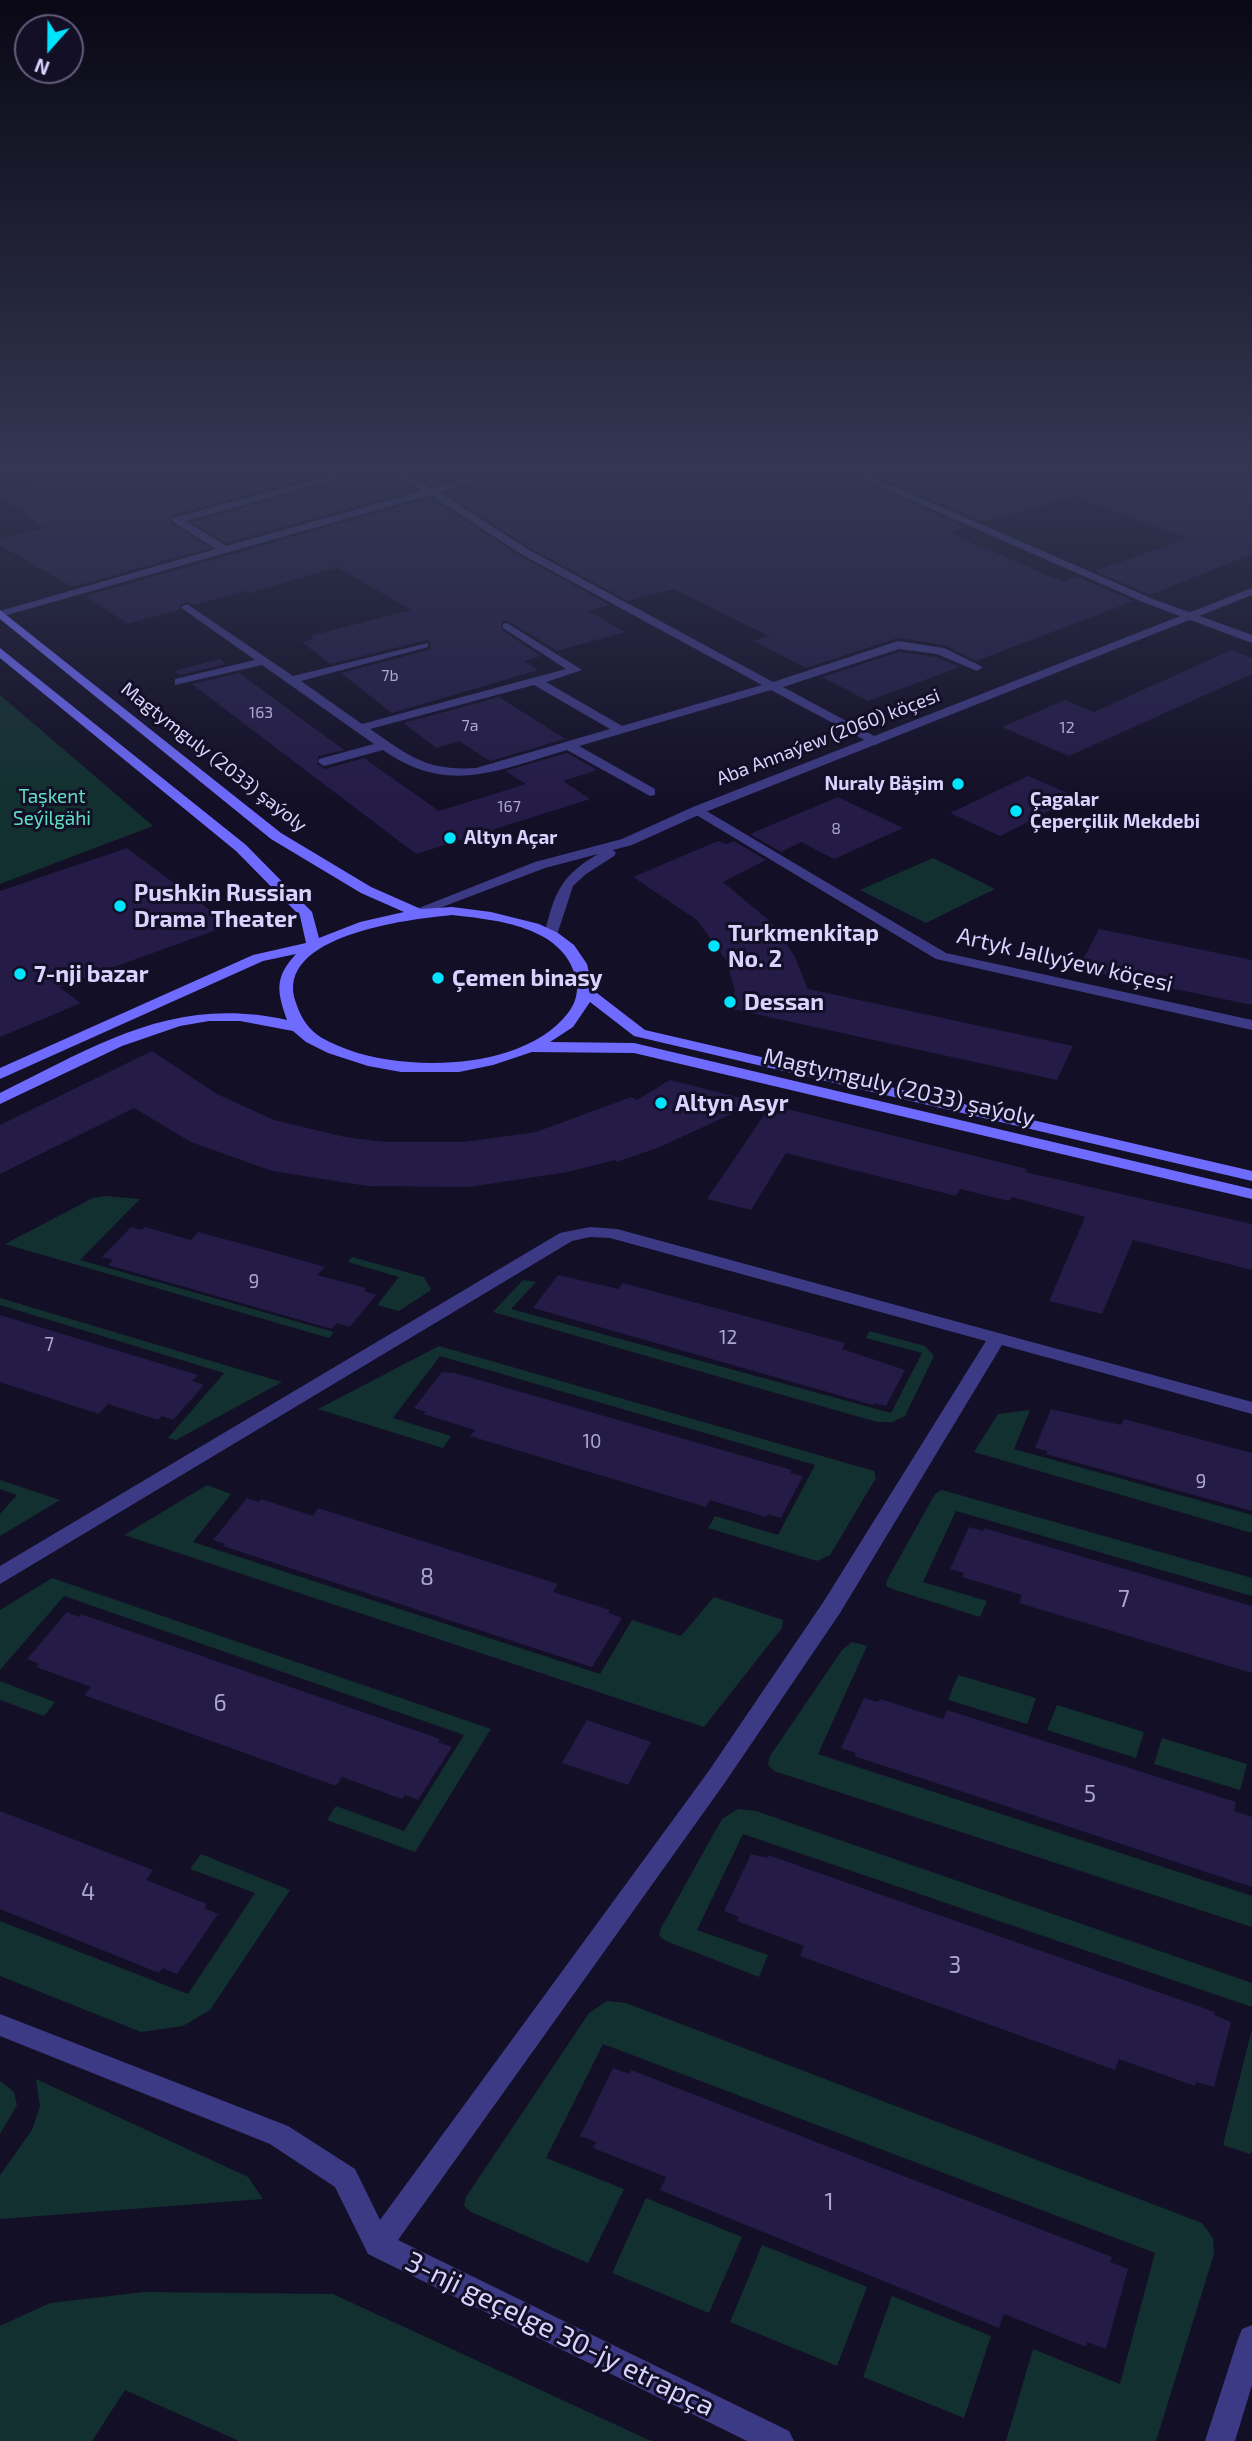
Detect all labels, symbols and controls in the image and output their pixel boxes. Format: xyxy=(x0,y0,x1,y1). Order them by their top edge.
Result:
north arrow xyxy=(14,14,84,84)
text: N xyxy=(31,54,53,80)
house number: 7b xyxy=(381,666,399,686)
street label: Magtymguly (2033) şaýoly xyxy=(117,677,311,837)
street label: Aba Annaýew (2060) köçesi xyxy=(713,684,943,790)
house number: 163 xyxy=(249,703,273,723)
house number: 7a xyxy=(462,716,478,736)
house number: 12 xyxy=(1059,718,1075,738)
place label: Nuraly Bäşim xyxy=(824,773,944,795)
marker: Nuraly Bäşim xyxy=(950,776,966,792)
park label: Taşkent Seýilgähi xyxy=(13,786,91,830)
place label: Çagalar Çeperçilik Mekdebi xyxy=(1030,789,1200,833)
house number: 167 xyxy=(497,797,521,817)
marker: Çagalar Çeperçilik Mekdebi xyxy=(1008,803,1024,819)
house number: 8 xyxy=(831,819,841,839)
place label: Altyn Açar xyxy=(464,827,557,849)
marker: Altyn Açar xyxy=(442,830,458,846)
place label: Pushkin Russian Drama Theater xyxy=(134,879,312,933)
marker: Pushkin Russian Drama Theater xyxy=(112,898,128,914)
place label: Turkmenkitap No. 2 xyxy=(728,919,879,973)
street label: Artyk Jallyýew köçesi xyxy=(954,922,1176,998)
marker: Turkmenkitap No. 2 xyxy=(706,938,722,954)
place label: 7-nji bazar xyxy=(34,960,149,988)
place label: Çemen binasy xyxy=(452,964,603,992)
marker: 7-nji bazar xyxy=(12,966,28,982)
marker: Çemen binasy xyxy=(430,970,446,986)
place label: Dessan xyxy=(744,988,824,1016)
marker: Dessan xyxy=(722,994,738,1010)
street label: Magtymguly (2033) şaýoly xyxy=(761,1042,1037,1132)
place label: Altyn Asyr xyxy=(675,1089,788,1117)
marker: Altyn Asyr xyxy=(653,1095,669,1111)
house number: 9 xyxy=(249,1271,259,1293)
house number: 12 xyxy=(719,1327,737,1349)
house number: 7 xyxy=(44,1334,54,1356)
house number: 10 xyxy=(582,1431,602,1453)
house number: 9 xyxy=(1196,1471,1206,1493)
house number: 8 xyxy=(420,1563,434,1591)
house number: 7 xyxy=(1118,1585,1130,1613)
house number: 6 xyxy=(213,1689,227,1717)
house number: 5 xyxy=(1084,1780,1096,1808)
house number: 4 xyxy=(81,1878,95,1906)
house number: 3 xyxy=(949,1951,961,1979)
house number: 1 xyxy=(824,2188,834,2216)
street label: 3-nji geçelge 30-jy etrapça xyxy=(400,2244,720,2424)

